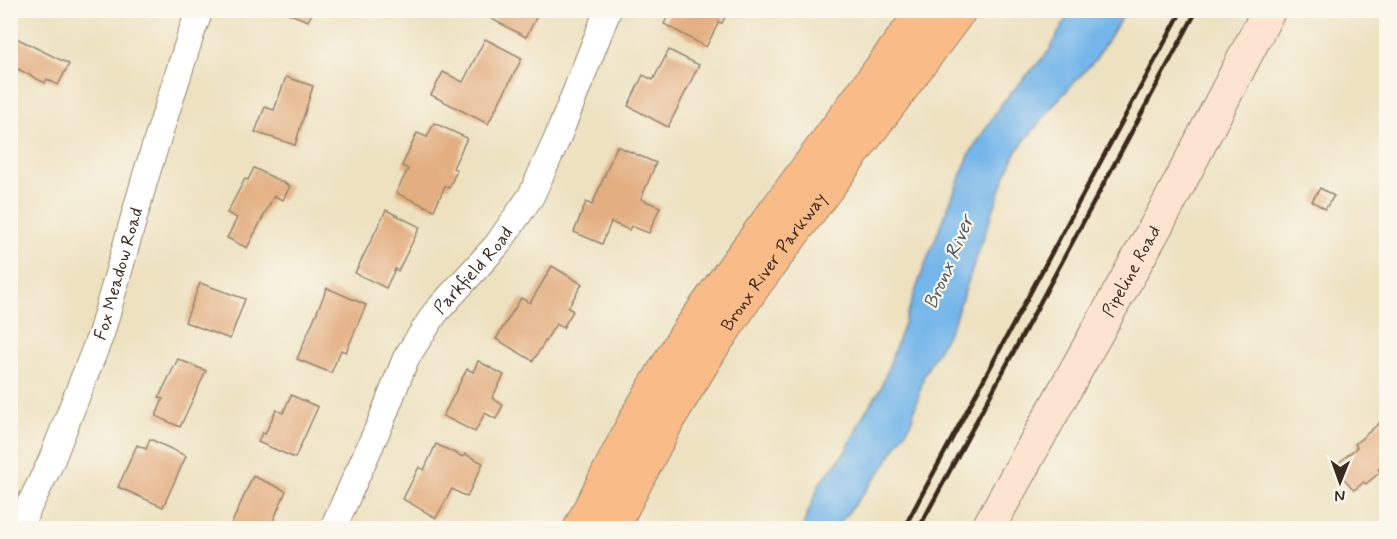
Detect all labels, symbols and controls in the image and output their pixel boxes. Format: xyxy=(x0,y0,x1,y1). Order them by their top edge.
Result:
street label: Bronx River Parkway xyxy=(716,188,832,336)
street label: Fox Meadow Road xyxy=(89,205,149,344)
water label: Bronx River xyxy=(918,209,982,313)
street label: Parkfield Road xyxy=(429,222,519,320)
street label: Pipeline Road xyxy=(1097,222,1167,322)
north arrow xyxy=(1310,452,1370,512)
text: N xyxy=(1334,485,1345,506)

